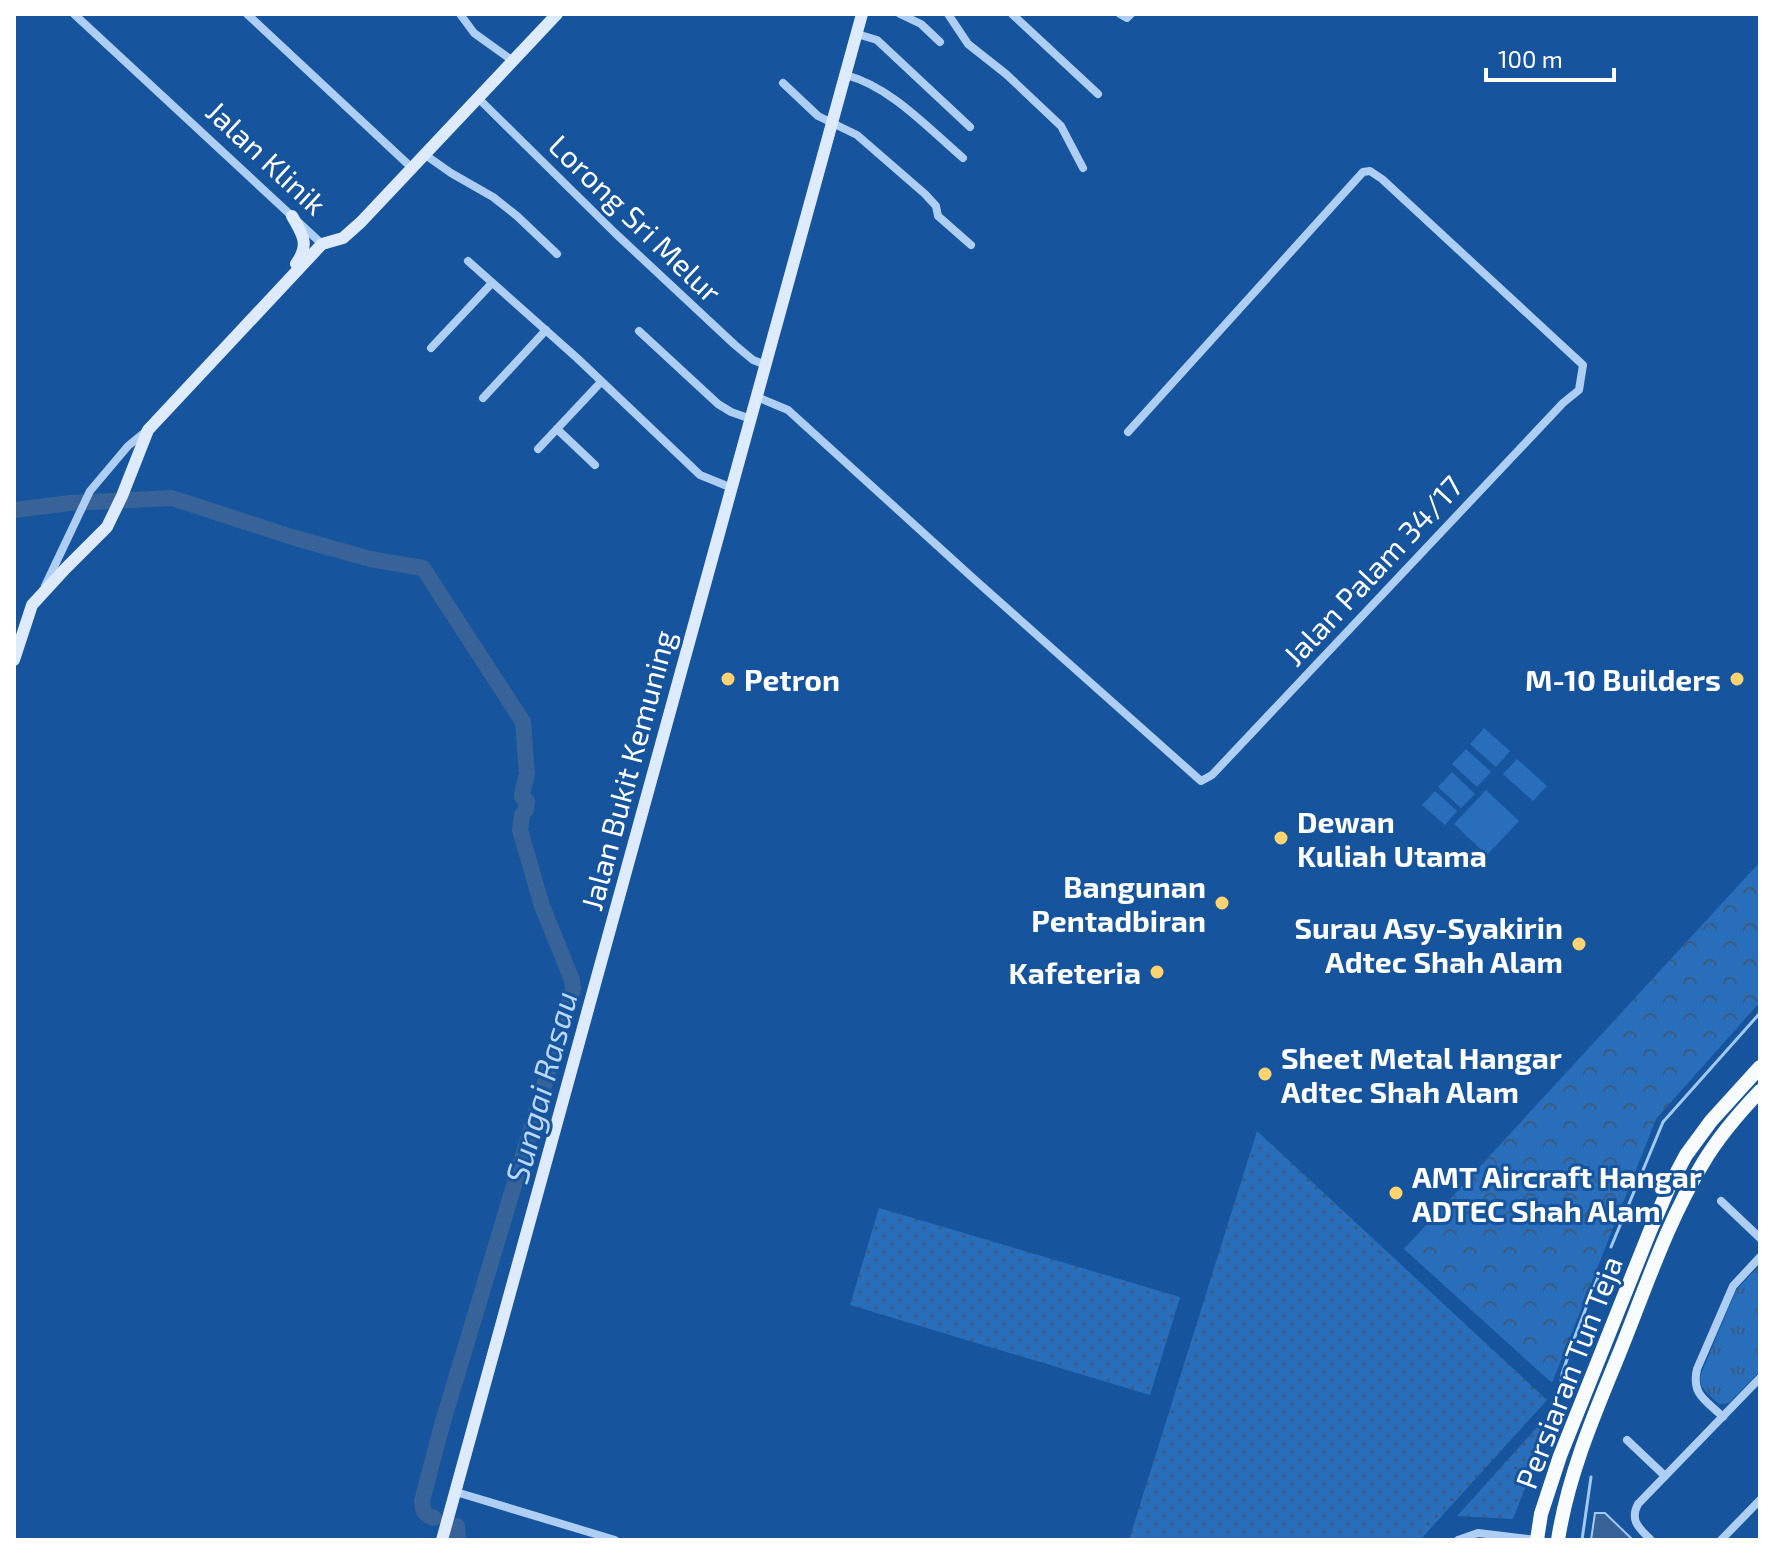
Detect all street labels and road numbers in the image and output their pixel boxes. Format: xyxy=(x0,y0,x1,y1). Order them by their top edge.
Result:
street label: Jalan Klinik xyxy=(200,93,334,221)
street label: Lorong Sri Melur xyxy=(542,127,730,309)
street label: Jalan Palam 34/17 xyxy=(1275,468,1469,672)
street label: Jalan Bukit Kemuning xyxy=(572,626,682,914)
street label: Persiaran Tun Teja xyxy=(1507,1251,1629,1493)

